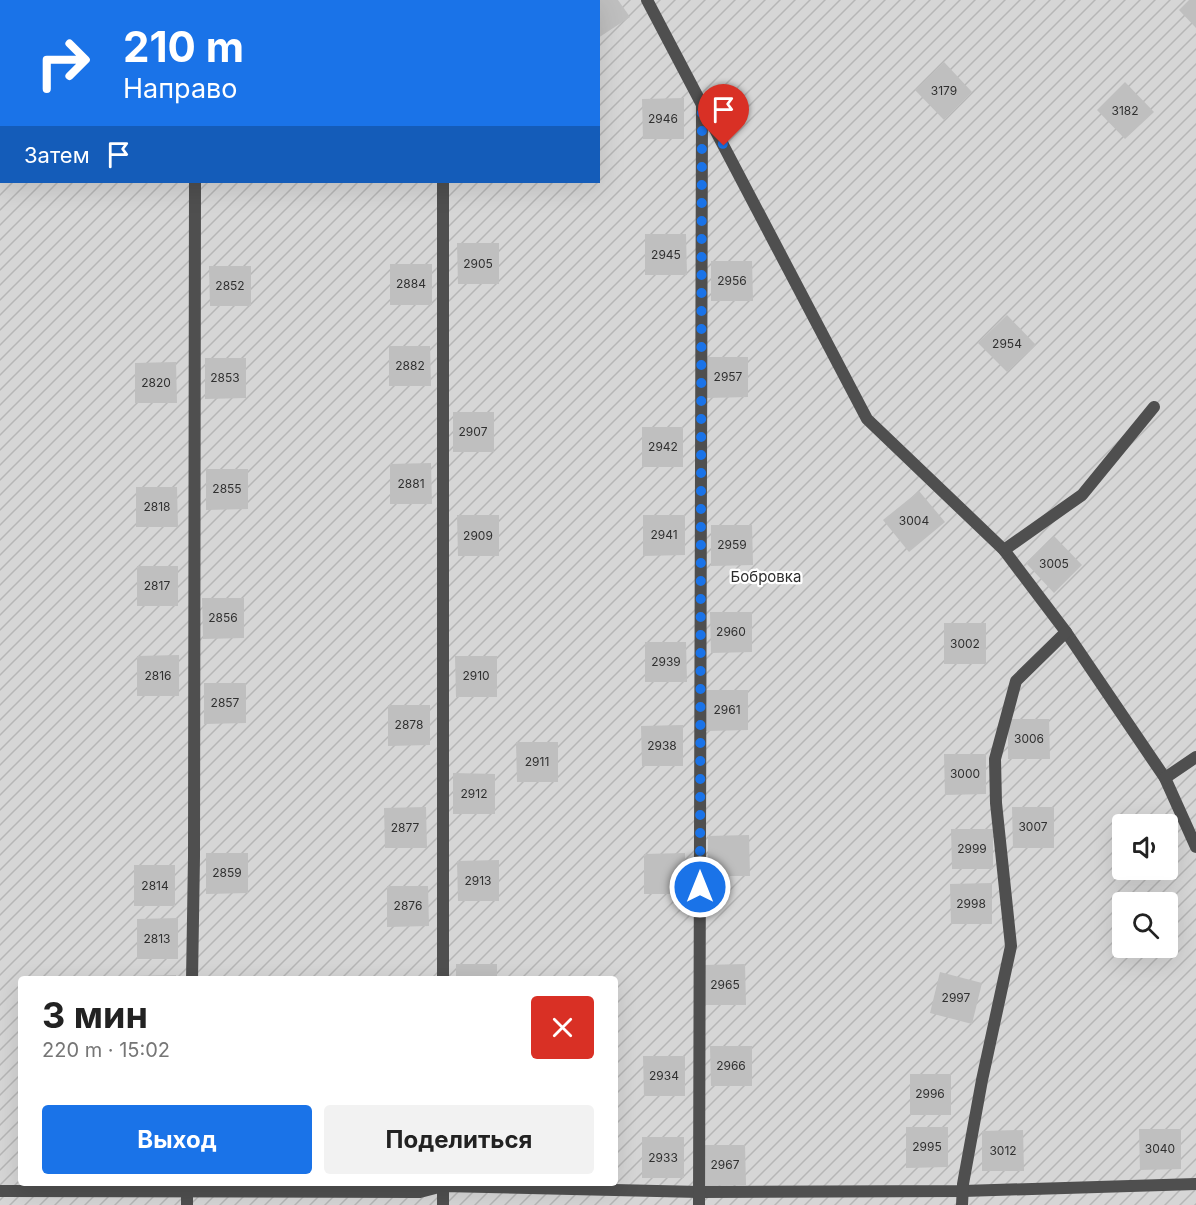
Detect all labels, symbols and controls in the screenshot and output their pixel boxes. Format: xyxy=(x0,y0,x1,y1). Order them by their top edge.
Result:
text: 210 m xyxy=(123,21,244,72)
icon: right xyxy=(24,24,102,102)
text: Направо xyxy=(123,72,238,105)
house number: 3179 xyxy=(931,83,957,98)
pin xyxy=(698,84,749,146)
icon: arrive xyxy=(707,93,740,126)
house number: 3182 xyxy=(1111,103,1139,118)
house number: 2946 xyxy=(648,111,678,126)
icon: arrive xyxy=(102,138,135,171)
text: Затем xyxy=(24,142,90,168)
house number: 2945 xyxy=(651,247,681,262)
house number: 2905 xyxy=(463,256,493,271)
house number: 2956 xyxy=(717,273,747,288)
house number: 2884 xyxy=(396,276,426,291)
house number: 2852 xyxy=(215,278,245,293)
house number: 2954 xyxy=(992,336,1022,351)
house number: 2882 xyxy=(395,358,425,373)
house number: 2957 xyxy=(714,369,743,384)
house number: 2853 xyxy=(210,370,240,385)
house number: 2820 xyxy=(141,375,171,390)
house number: 2907 xyxy=(459,424,488,439)
house number: 2942 xyxy=(648,439,678,454)
house number: 2881 xyxy=(397,476,425,491)
house number: 2855 xyxy=(212,481,242,496)
house number: 2818 xyxy=(143,499,171,514)
house number: 3004 xyxy=(899,513,929,528)
house number: 2941 xyxy=(650,527,678,542)
house number: 2909 xyxy=(463,528,493,543)
house number: 2959 xyxy=(717,537,747,552)
house number: 3005 xyxy=(1039,556,1069,571)
park label: Бобровка xyxy=(731,567,801,586)
house number: 2817 xyxy=(144,578,170,593)
house number: 2856 xyxy=(208,610,238,625)
house number: 2960 xyxy=(716,624,746,639)
house number: 3002 xyxy=(950,636,980,651)
house number: 2939 xyxy=(651,654,681,669)
house number: 2816 xyxy=(144,668,172,683)
house number: 2910 xyxy=(462,668,490,683)
house number: 2857 xyxy=(211,695,240,710)
house number: 2961 xyxy=(713,702,741,717)
house number: 2878 xyxy=(395,717,423,732)
house number: 3006 xyxy=(1014,731,1044,746)
house number: 2938 xyxy=(647,738,677,753)
house number: 2911 xyxy=(525,754,549,769)
house number: 3000 xyxy=(950,766,980,781)
house number: 2912 xyxy=(461,786,487,801)
map controls xyxy=(1112,814,1178,958)
button: sound xyxy=(1112,814,1178,880)
house number: 3007 xyxy=(1018,819,1048,834)
house number: 2877 xyxy=(391,820,419,835)
house number: 2999 xyxy=(957,841,987,856)
position arrow xyxy=(668,855,732,919)
house number: 2859 xyxy=(212,865,242,880)
house number: 2913 xyxy=(464,873,492,888)
house number: 2814 xyxy=(141,878,169,893)
button: search xyxy=(1112,892,1178,958)
house number: 2998 xyxy=(956,896,986,911)
house number: 2876 xyxy=(394,898,422,913)
house number: 2813 xyxy=(143,931,171,946)
house number: 2965 xyxy=(710,977,740,992)
house number: 2997 xyxy=(942,990,971,1005)
text: 3 мин xyxy=(42,993,148,1037)
button: close xyxy=(531,996,594,1059)
text: 220 m · 15:02 xyxy=(42,1038,170,1062)
house number: 2966 xyxy=(716,1058,746,1073)
house number: 2934 xyxy=(649,1068,679,1083)
house number: 2996 xyxy=(915,1086,945,1101)
button: Выход xyxy=(42,1105,312,1174)
button: Поделиться xyxy=(324,1105,594,1174)
house number: 2995 xyxy=(912,1139,942,1154)
house number: 3040 xyxy=(1145,1141,1175,1156)
house number: 3012 xyxy=(989,1143,1017,1158)
house number: 2933 xyxy=(648,1150,678,1165)
house number: 2967 xyxy=(711,1157,740,1172)

